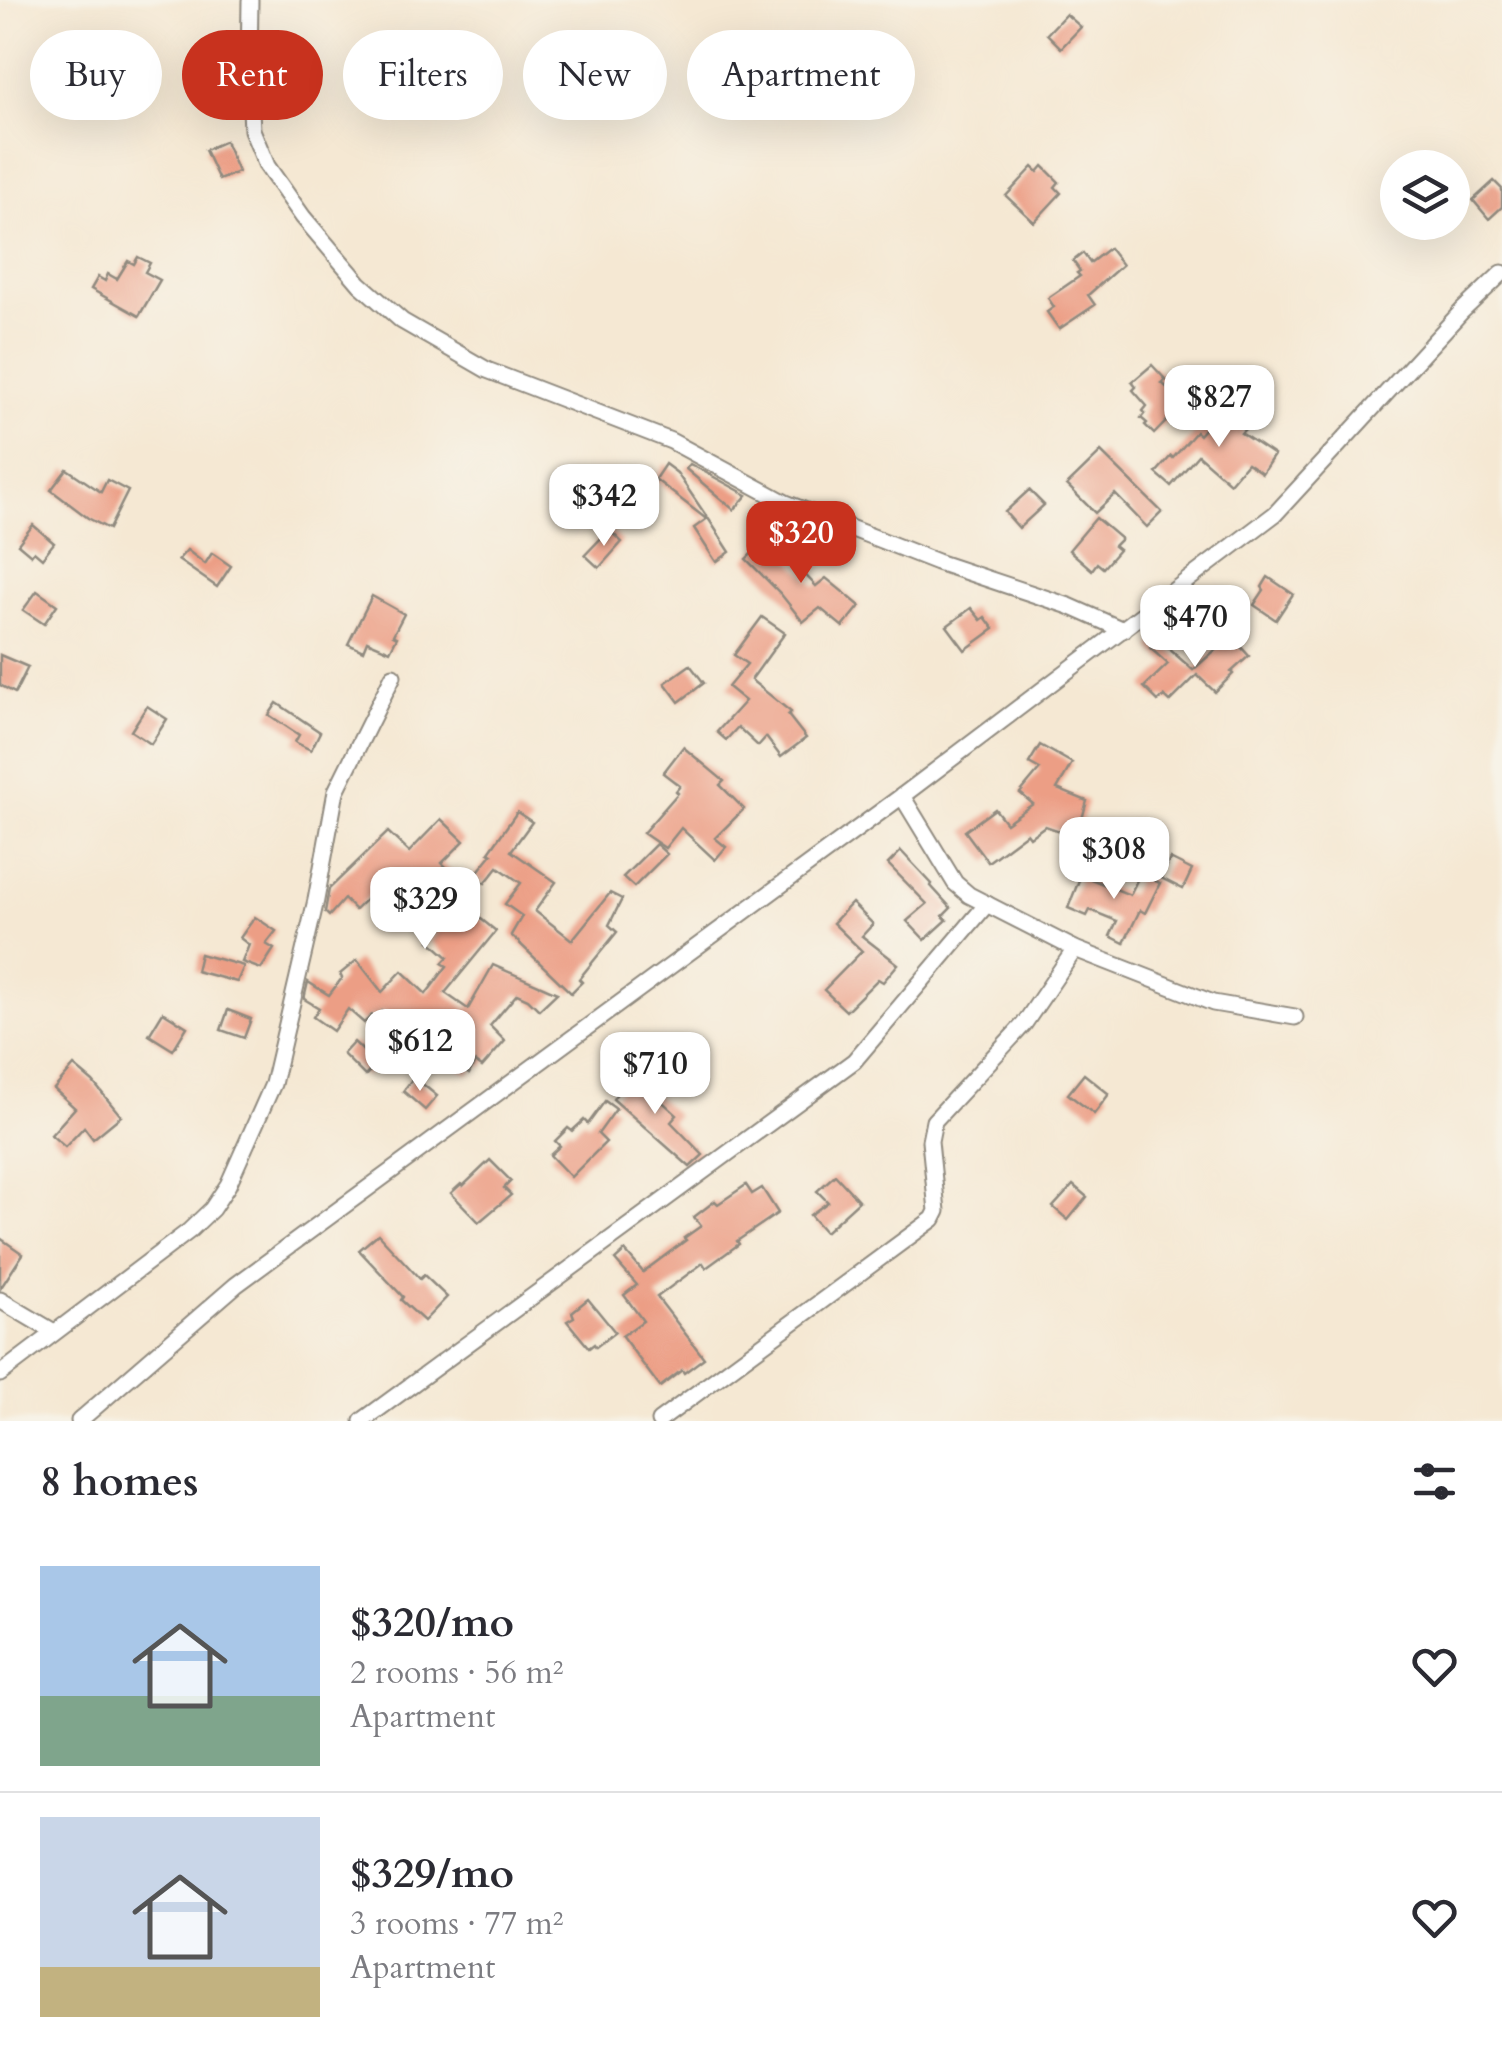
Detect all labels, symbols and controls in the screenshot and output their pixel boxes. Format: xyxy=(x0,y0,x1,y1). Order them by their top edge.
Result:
chip: Buy xyxy=(30,30,162,120)
chip: Rent xyxy=(182,30,323,120)
chip: Filters xyxy=(343,30,503,120)
chip: New xyxy=(523,30,667,120)
chip: Apartment xyxy=(687,30,915,120)
map controls xyxy=(1380,150,1470,240)
button: layers xyxy=(1380,150,1470,240)
pin: $827 xyxy=(1160,365,1278,450)
text: $827 xyxy=(1186,375,1252,419)
pin: $342 xyxy=(545,464,663,549)
text: $342 xyxy=(571,474,637,518)
pin: $320 xyxy=(742,501,860,586)
text: $320 xyxy=(768,511,834,555)
pin: $470 xyxy=(1136,585,1254,670)
text: $470 xyxy=(1162,595,1228,639)
pin: $308 xyxy=(1055,817,1173,902)
text: $308 xyxy=(1081,827,1147,871)
pin: $329 xyxy=(366,867,484,952)
text: $329 xyxy=(392,877,458,921)
pin: $612 xyxy=(361,1009,479,1094)
text: $612 xyxy=(387,1019,453,1063)
pin: $710 xyxy=(596,1032,714,1117)
text: $710 xyxy=(622,1042,688,1086)
text: 8 homes xyxy=(40,1453,198,1510)
icon: filters xyxy=(1407,1454,1462,1509)
text: $320/mo xyxy=(350,1594,514,1651)
icon: home xyxy=(120,1606,240,1726)
icon: heart xyxy=(1407,1639,1462,1694)
text: 2 rooms · 56 m² xyxy=(350,1651,563,1695)
text: Apartment xyxy=(350,1695,495,1739)
text: $329/mo xyxy=(350,1845,514,1902)
icon: home xyxy=(120,1857,240,1977)
icon: heart xyxy=(1407,1890,1462,1945)
text: 3 rooms · 77 m² xyxy=(350,1902,563,1946)
text: Apartment xyxy=(350,1946,495,1990)

